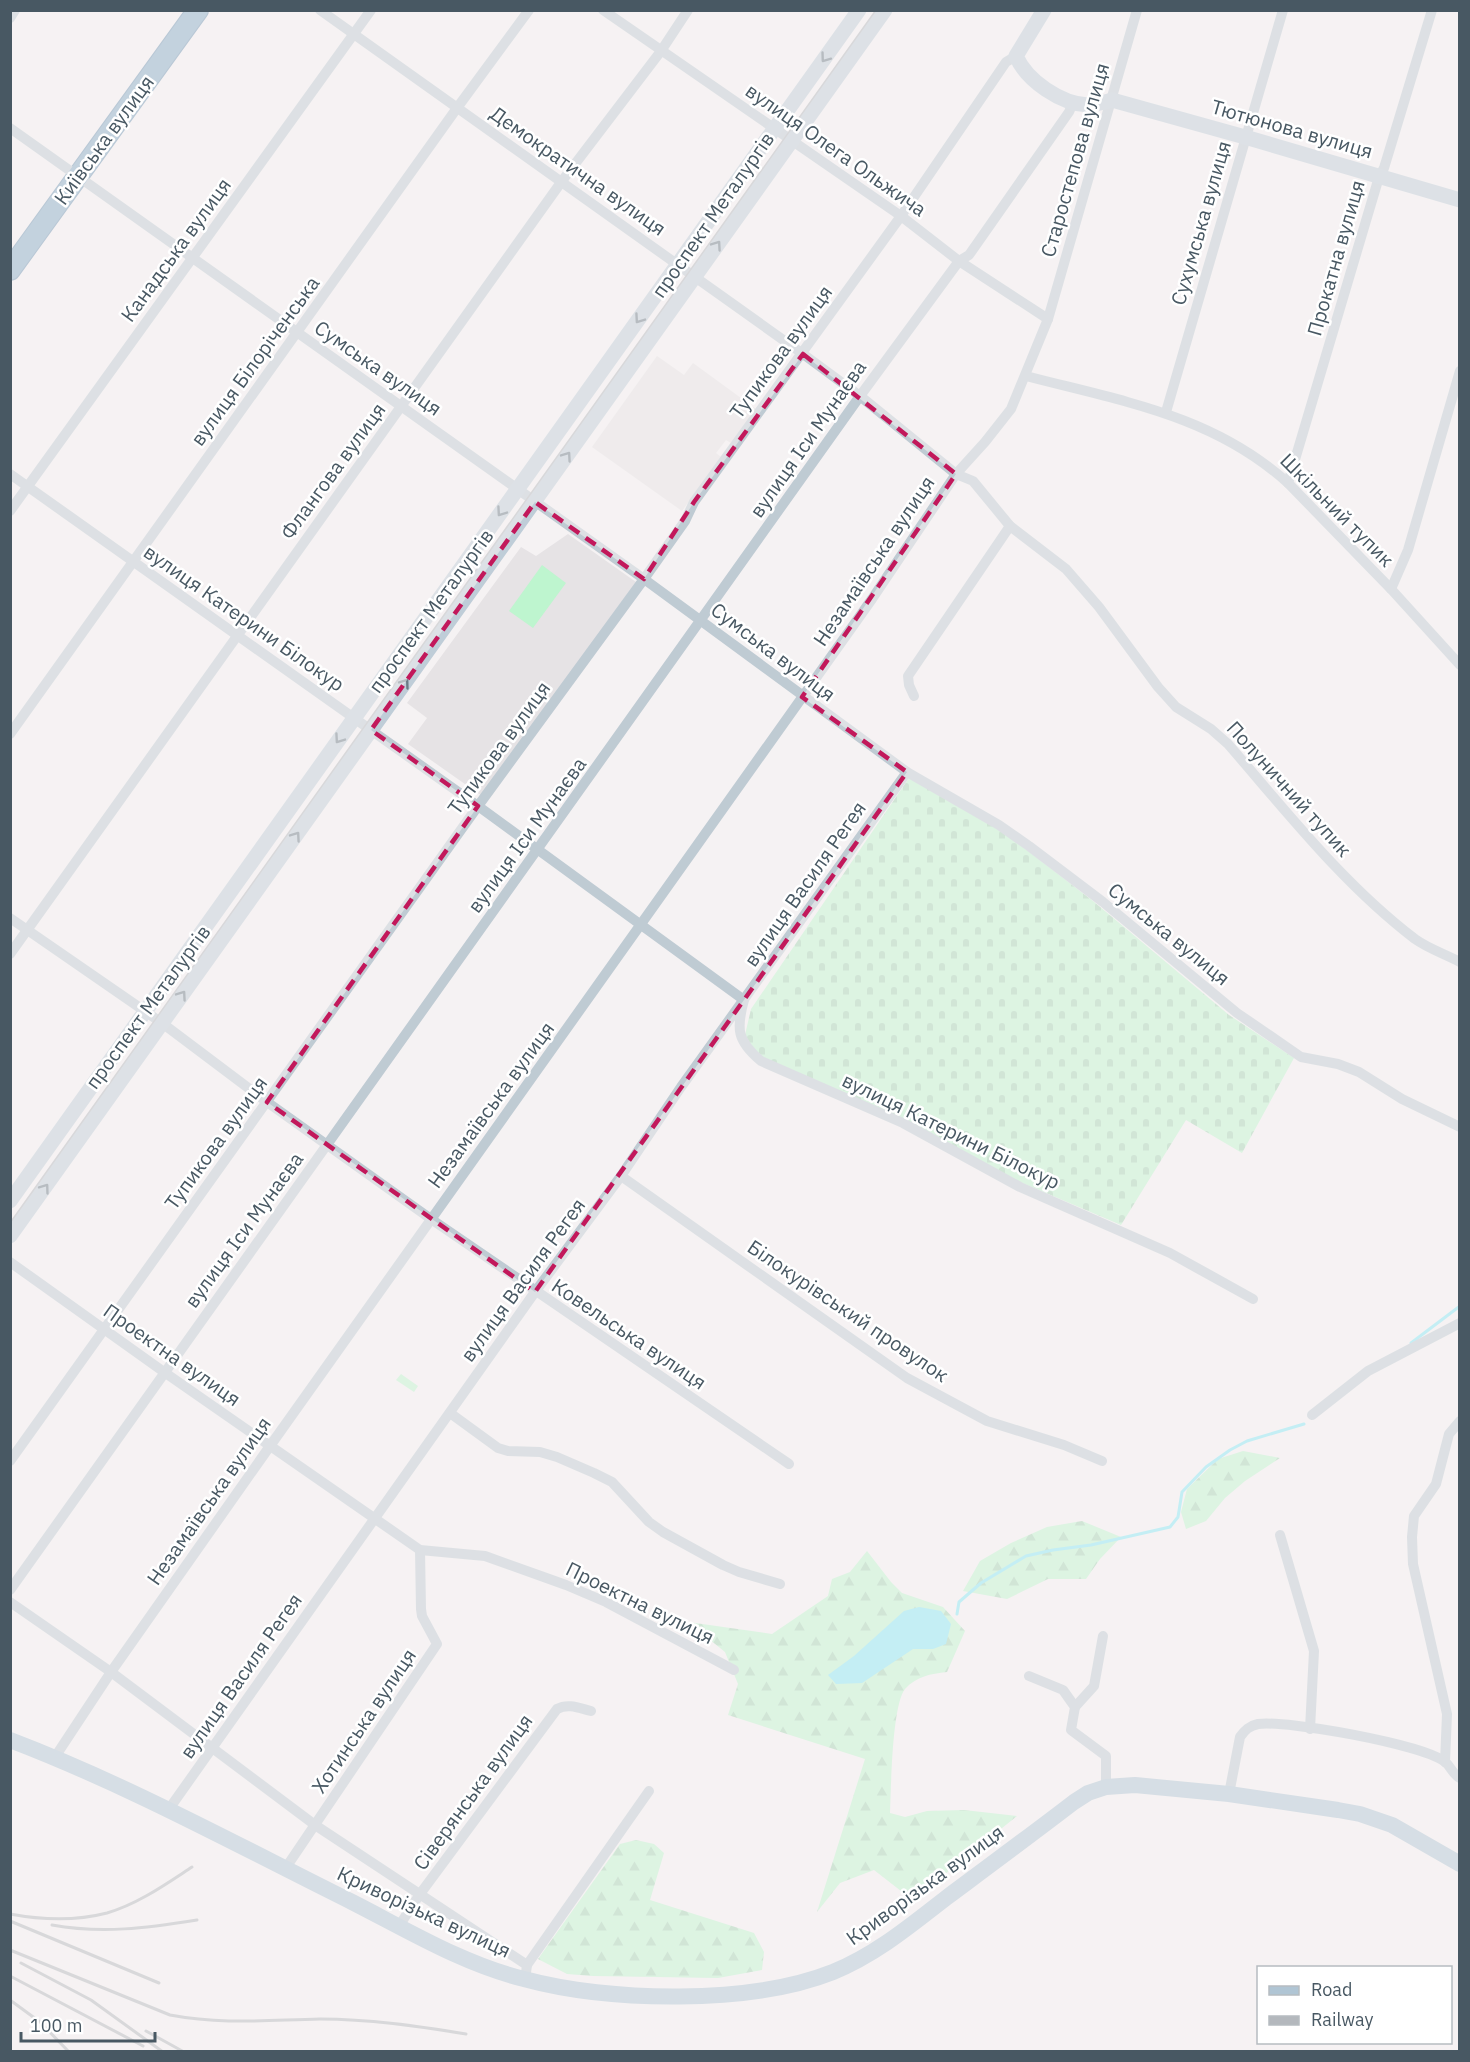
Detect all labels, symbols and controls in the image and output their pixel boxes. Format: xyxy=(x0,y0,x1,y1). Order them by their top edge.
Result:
one-way arrow xyxy=(822,52,833,63)
street label: Старостепова вулиця xyxy=(1034,60,1115,260)
street label: Київська вулиця xyxy=(47,69,160,210)
street label: вулиця Олега Ольжича xyxy=(740,77,932,223)
street label: Тютюнова вулиця xyxy=(1208,93,1376,164)
street label: Демократична вулиця xyxy=(485,100,672,242)
street label: проспект Металургів xyxy=(645,126,780,303)
street label: Сухумська вулиця xyxy=(1164,138,1237,308)
street label: Канадська вулиця xyxy=(114,172,237,327)
street label: Прокатна вулиця xyxy=(1300,177,1371,339)
one-way arrow xyxy=(710,241,721,252)
street label: вулиця Білоріченська xyxy=(184,270,325,451)
street label: Тупикова вулиця xyxy=(723,280,838,424)
one-way arrow xyxy=(635,313,646,324)
street label: Сумська вулиця xyxy=(309,314,447,421)
street label: вулиця Іси Мунаєва xyxy=(743,354,872,523)
street label: Флангова вулиця xyxy=(274,397,391,544)
street label: Шкільний тупик xyxy=(1275,447,1400,572)
one-way arrow xyxy=(560,451,571,462)
street label: Незамаївська вулиця xyxy=(807,470,941,651)
one-way arrow xyxy=(497,506,508,517)
street label: проспект Металургів xyxy=(362,523,499,698)
street label: вулиця Катерини Білокур xyxy=(139,538,350,697)
street label: Сумська вулиця xyxy=(706,596,841,707)
street label: Тупикова вулиця xyxy=(441,676,556,820)
one-way arrow xyxy=(398,678,409,689)
street label: Полуничний тупик xyxy=(1221,715,1358,862)
one-way arrow xyxy=(335,733,346,744)
street label: вулиця Іси Мунаєва xyxy=(461,751,592,918)
street label: вулиця Василя Регея xyxy=(737,796,872,972)
one-way arrow xyxy=(289,832,300,843)
street label: Сумська вулиця xyxy=(1103,876,1236,991)
street label: проспект Металургів xyxy=(79,919,216,1094)
one-way arrow xyxy=(175,991,186,1002)
street label: Незамаївська вулиця xyxy=(421,1016,560,1193)
street label: вулиця Катерини Білокур xyxy=(838,1066,1065,1195)
street label: Тупикова вулиця xyxy=(158,1071,273,1215)
street label: вулиця Іси Мунаєва xyxy=(178,1146,309,1313)
one-way arrow xyxy=(37,1184,48,1195)
street label: вулиця Василя Регея xyxy=(454,1192,591,1367)
street label: Білокурівський провулок xyxy=(742,1233,954,1388)
street label: Ковельська вулиця xyxy=(547,1272,712,1395)
street label: Проектна вулиця xyxy=(98,1297,246,1412)
street label: Незамаївська вулиця xyxy=(140,1411,277,1590)
street label: Проектна вулиця xyxy=(562,1555,719,1650)
street label: вулиця Василя Регея xyxy=(173,1588,308,1764)
street label: Хотинська вулиця xyxy=(305,1643,422,1798)
street label: Сіверянська вулиця xyxy=(407,1708,538,1875)
street label: Криворізька вулиця xyxy=(840,1818,1009,1951)
street label: Криворізька вулиця xyxy=(333,1859,515,1964)
legend xyxy=(1257,1966,1452,2044)
text: Road xyxy=(1311,1978,1352,2001)
scale bar xyxy=(21,2005,154,2043)
text: Railway xyxy=(1311,2008,1373,2031)
text: 100 m xyxy=(30,2014,82,2037)

